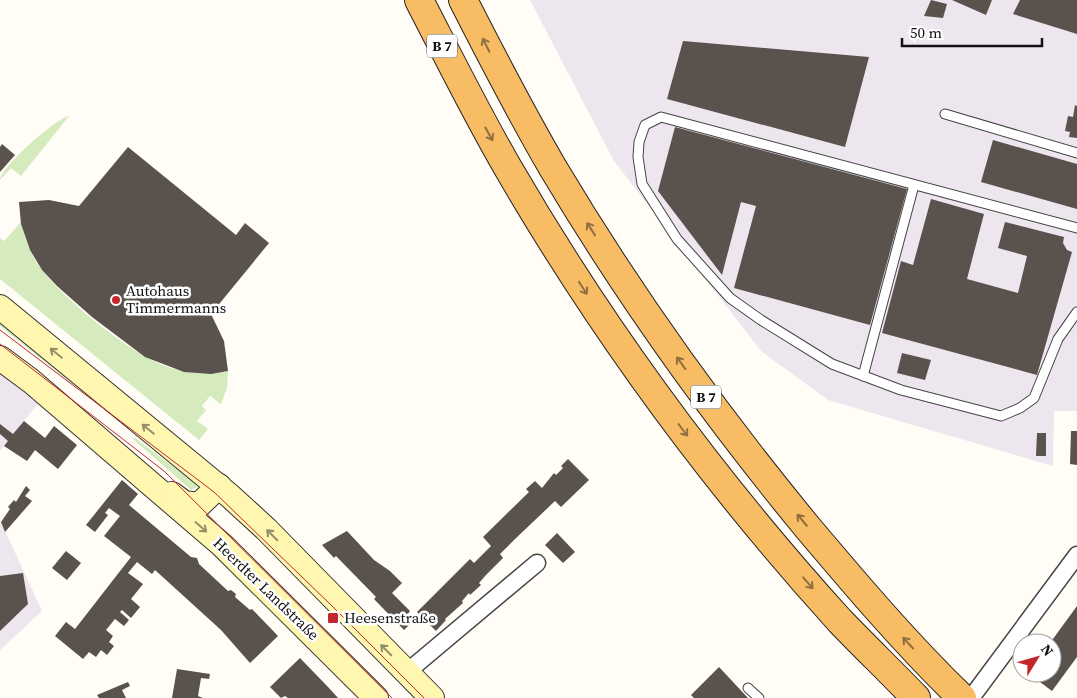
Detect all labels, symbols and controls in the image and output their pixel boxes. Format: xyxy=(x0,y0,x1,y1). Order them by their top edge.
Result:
scale bar xyxy=(902,15,1042,47)
text: 50 m xyxy=(910,22,942,43)
road number: B 7 xyxy=(427,34,457,58)
one-way arrow xyxy=(481,38,490,53)
one-way arrow xyxy=(485,126,495,141)
one-way arrow xyxy=(585,222,595,236)
place label: Autohaus Timmermanns xyxy=(126,280,226,318)
one-way arrow xyxy=(578,280,588,294)
marker: Autohaus Timmermanns xyxy=(110,294,122,306)
one-way arrow xyxy=(50,348,63,359)
one-way arrow xyxy=(676,357,687,370)
road number: B 7 xyxy=(691,386,721,408)
one-way arrow xyxy=(678,423,689,436)
one-way arrow xyxy=(142,424,155,435)
one-way arrow xyxy=(796,514,807,527)
one-way arrow xyxy=(195,521,208,533)
one-way arrow xyxy=(266,529,278,541)
street label: Heerdter Landstraße xyxy=(209,533,324,645)
one-way arrow xyxy=(802,577,814,590)
place label: Heesenstraße xyxy=(344,607,436,628)
marker: Heesenstraße xyxy=(326,611,340,625)
north arrow xyxy=(1012,633,1062,683)
one-way arrow xyxy=(902,636,914,649)
text: N xyxy=(1036,640,1058,660)
one-way arrow xyxy=(380,644,392,657)

